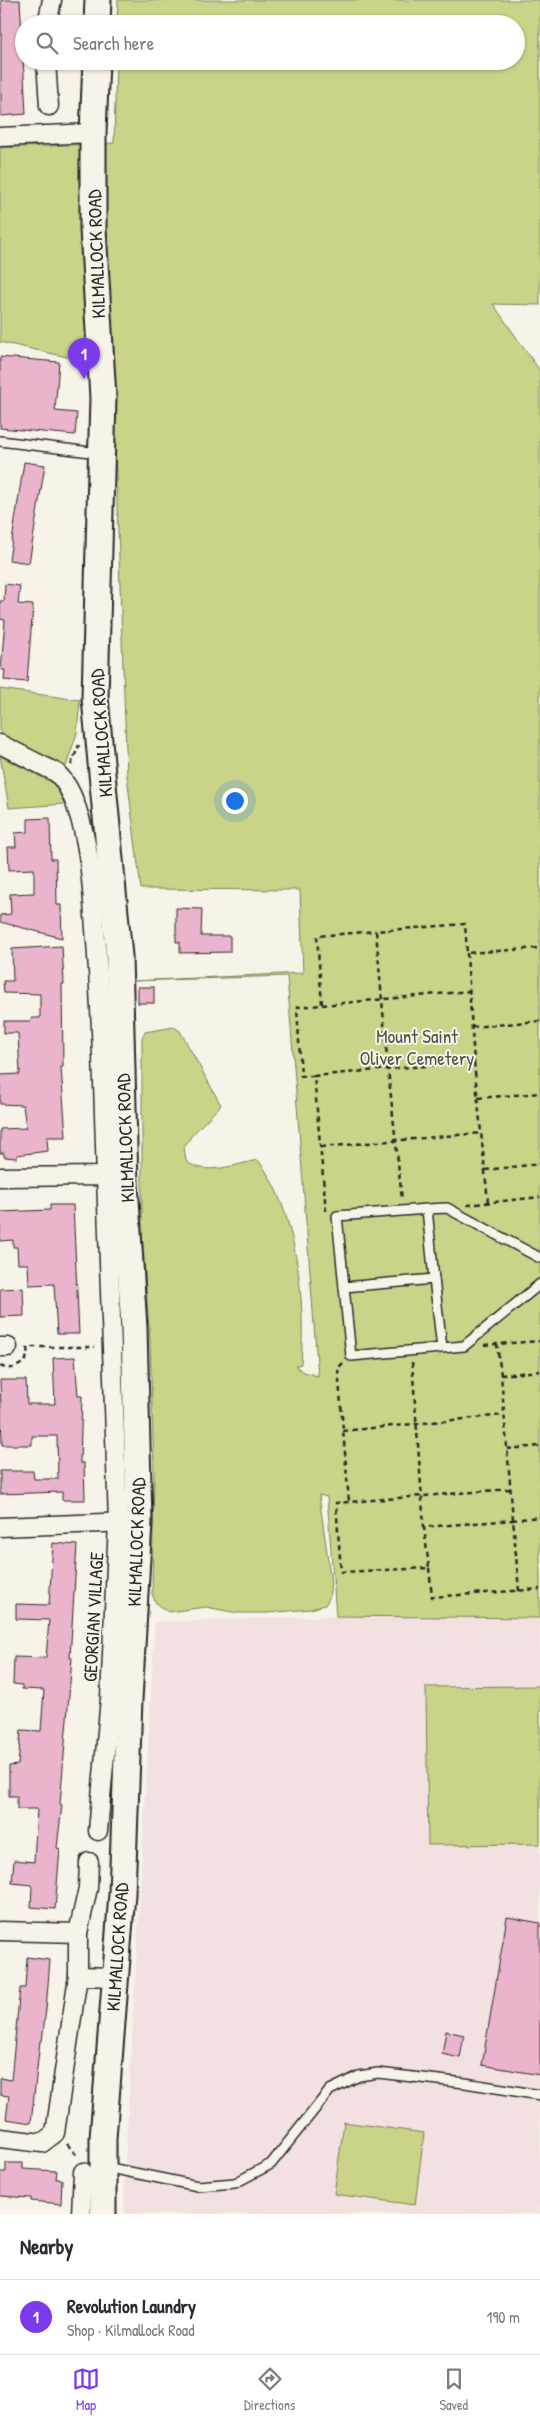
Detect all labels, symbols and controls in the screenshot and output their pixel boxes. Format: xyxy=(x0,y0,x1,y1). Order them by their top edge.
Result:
search box xyxy=(15,15,525,70)
icon: search xyxy=(33,29,61,57)
text: Search here xyxy=(73,30,154,56)
street label: KILMALLOCK ROAD xyxy=(81,189,111,319)
pin: 1 xyxy=(68,338,100,379)
street label: KILMALLOCK ROAD xyxy=(84,668,118,798)
your location xyxy=(222,788,248,814)
park label: Mount Saint Oliver Cemetery xyxy=(360,1023,474,1071)
street label: KILMALLOCK ROAD xyxy=(110,1073,140,1203)
street label: KILMALLOCK ROAD xyxy=(121,1477,151,1607)
street label: GEORGIAN VILLAGE xyxy=(77,1551,109,1683)
street label: KILMALLOCK ROAD xyxy=(100,1882,134,2012)
text: Nearby xyxy=(20,2232,73,2261)
text: Revolution Laundry xyxy=(67,2293,196,2319)
text: 1 xyxy=(33,2306,39,2328)
text: 190 m xyxy=(487,2306,520,2328)
text: Shop · Kilmallock Road xyxy=(67,2319,194,2341)
tab: Map xyxy=(72,2365,100,2414)
tab: Directions xyxy=(244,2365,295,2414)
tab: Saved xyxy=(439,2365,468,2414)

